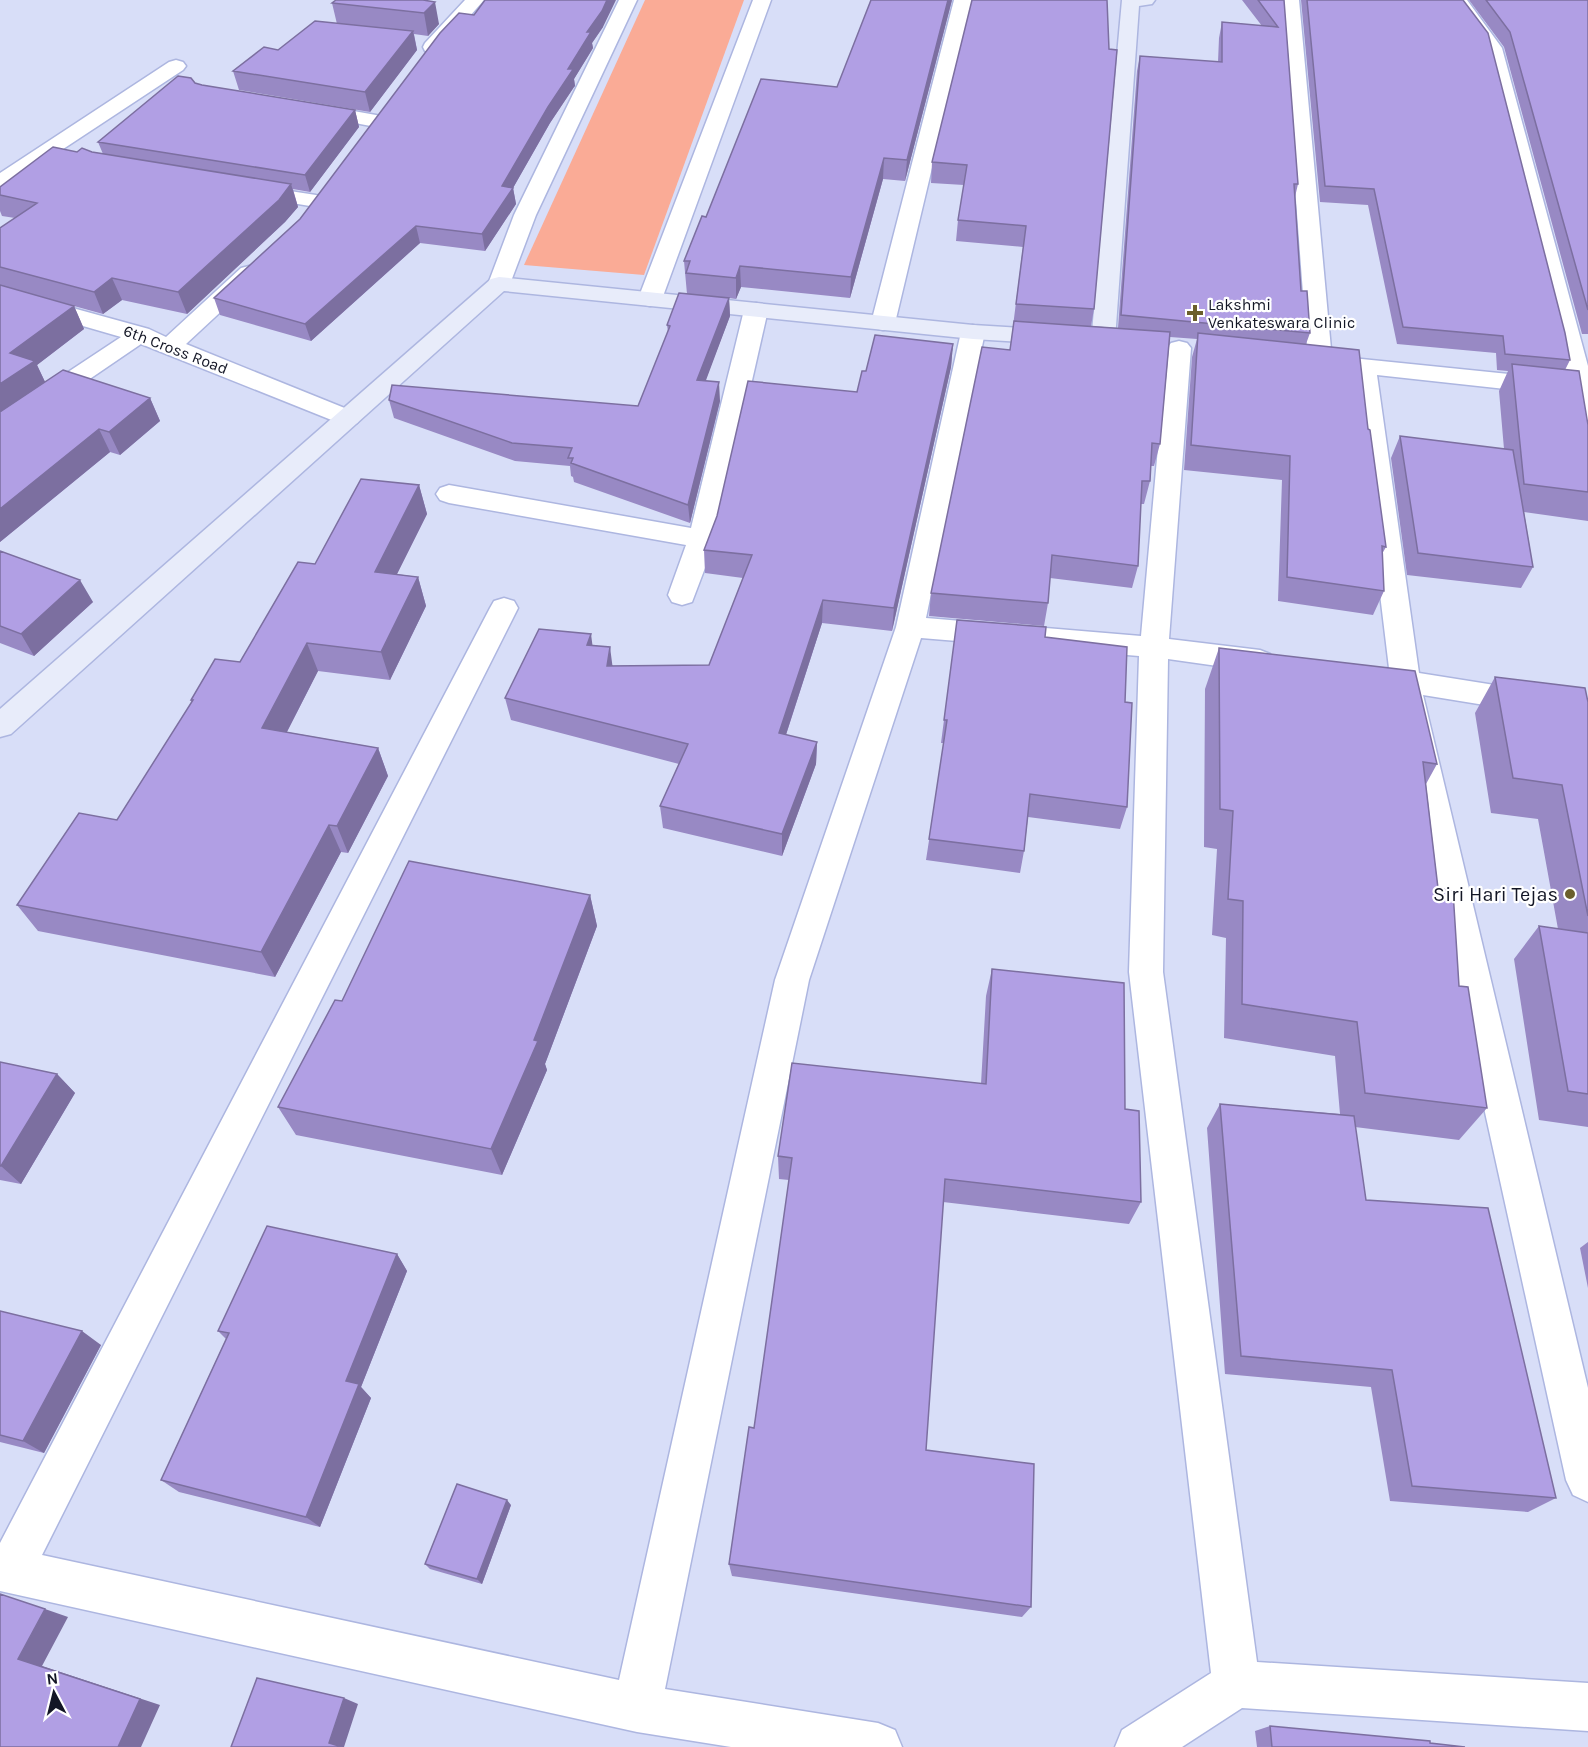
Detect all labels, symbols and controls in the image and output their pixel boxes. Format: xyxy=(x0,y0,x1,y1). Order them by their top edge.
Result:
place label: Lakshmi Venkateswara Clinic xyxy=(1208,295,1355,332)
marker: Lakshmi Venkateswara Clinic xyxy=(1186,304,1204,322)
street label: 6th Cross Road xyxy=(121,321,231,378)
place label: Siri Hari Tejas xyxy=(1433,883,1558,906)
marker: Siri Hari Tejas xyxy=(1563,887,1577,901)
north arrow xyxy=(24,1663,84,1723)
text: N xyxy=(45,1668,59,1689)

